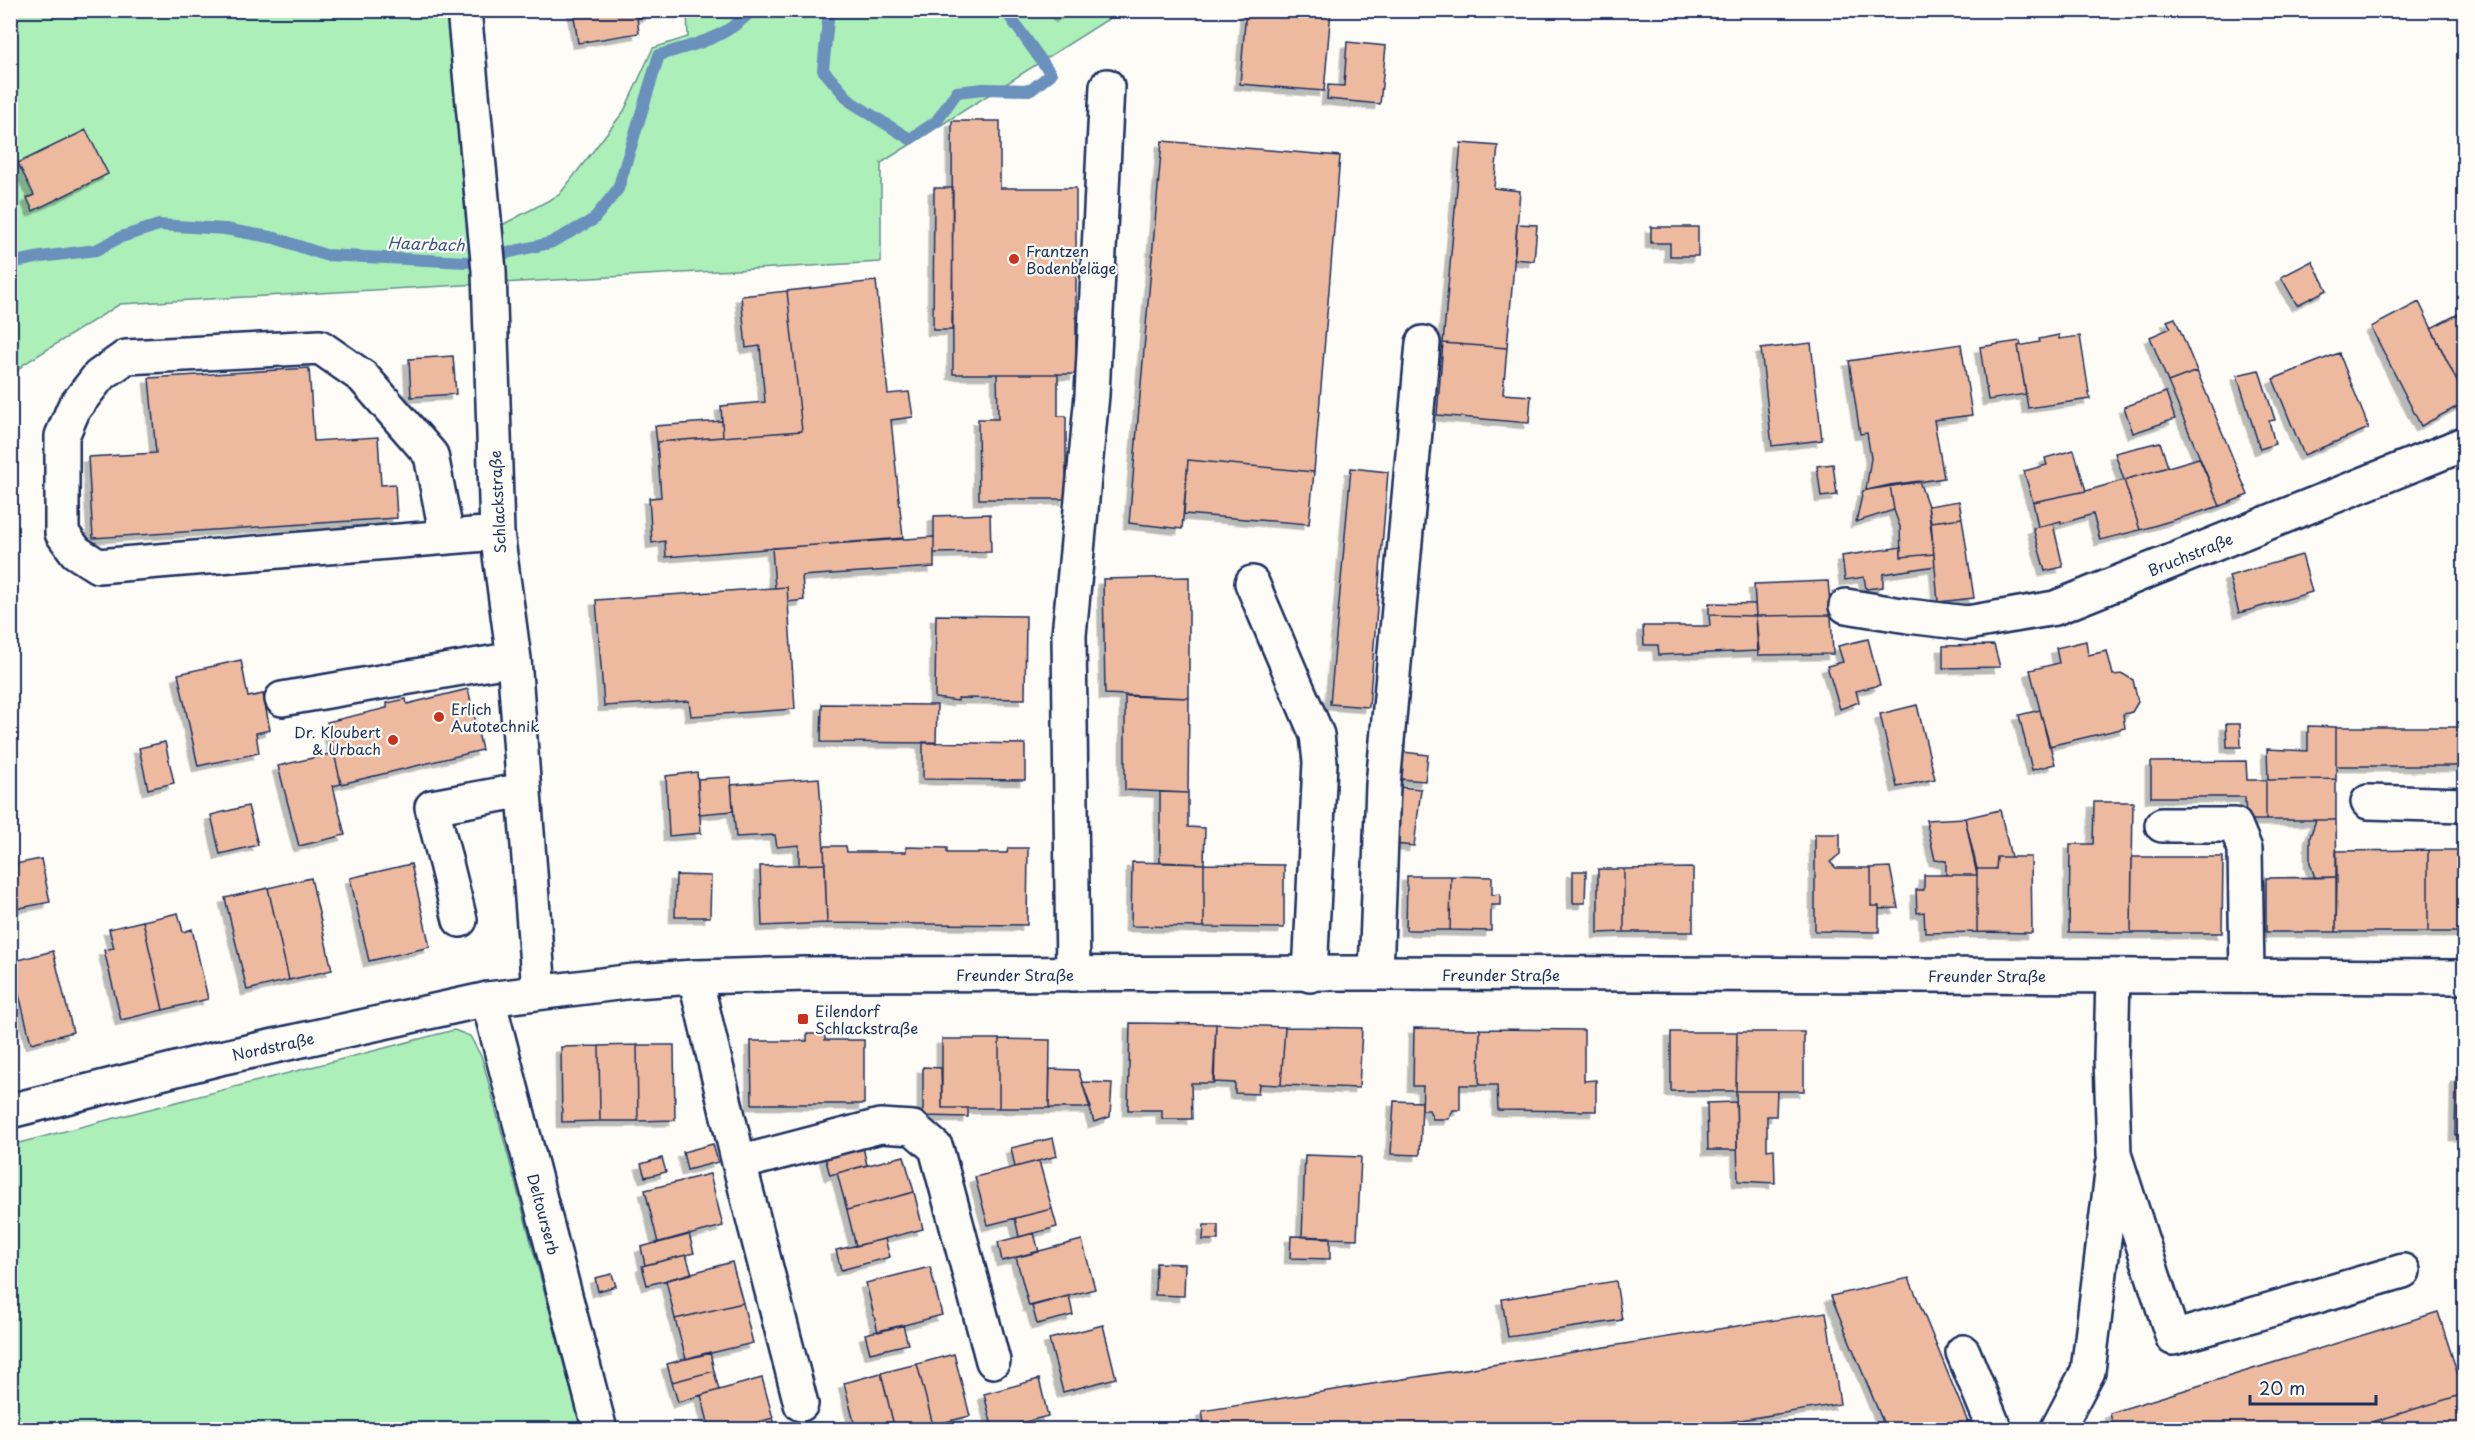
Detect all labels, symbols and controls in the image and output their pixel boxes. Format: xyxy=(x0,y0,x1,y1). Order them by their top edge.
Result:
water label: Haarbach xyxy=(387,230,466,256)
place label: Frantzen Bodenbeläge xyxy=(1026,239,1117,279)
marker: Frantzen Bodenbeläge xyxy=(1007,252,1021,266)
street label: Schlackstraße xyxy=(483,450,511,554)
street label: Bruchstraße xyxy=(2144,526,2236,581)
place label: Erlich Autotechnik xyxy=(451,697,539,737)
marker: Erlich Autotechnik xyxy=(432,710,446,724)
place label: Dr. Kloubert & Urbach xyxy=(294,720,381,760)
marker: Dr. Kloubert & Urbach xyxy=(386,733,400,747)
street label: Freunder Straße xyxy=(956,963,1074,986)
street label: Freunder Straße xyxy=(1442,963,1560,986)
street label: Freunder Straße xyxy=(1928,964,2046,987)
place label: Eilendorf Schlackstraße xyxy=(815,999,918,1039)
marker: Eilendorf Schlackstraße xyxy=(796,1012,810,1026)
street label: Nordstraße xyxy=(230,1026,316,1066)
street label: Deltourserb xyxy=(522,1171,566,1257)
scale bar xyxy=(2250,1368,2376,1406)
text: 20 m xyxy=(2259,1374,2305,1401)

